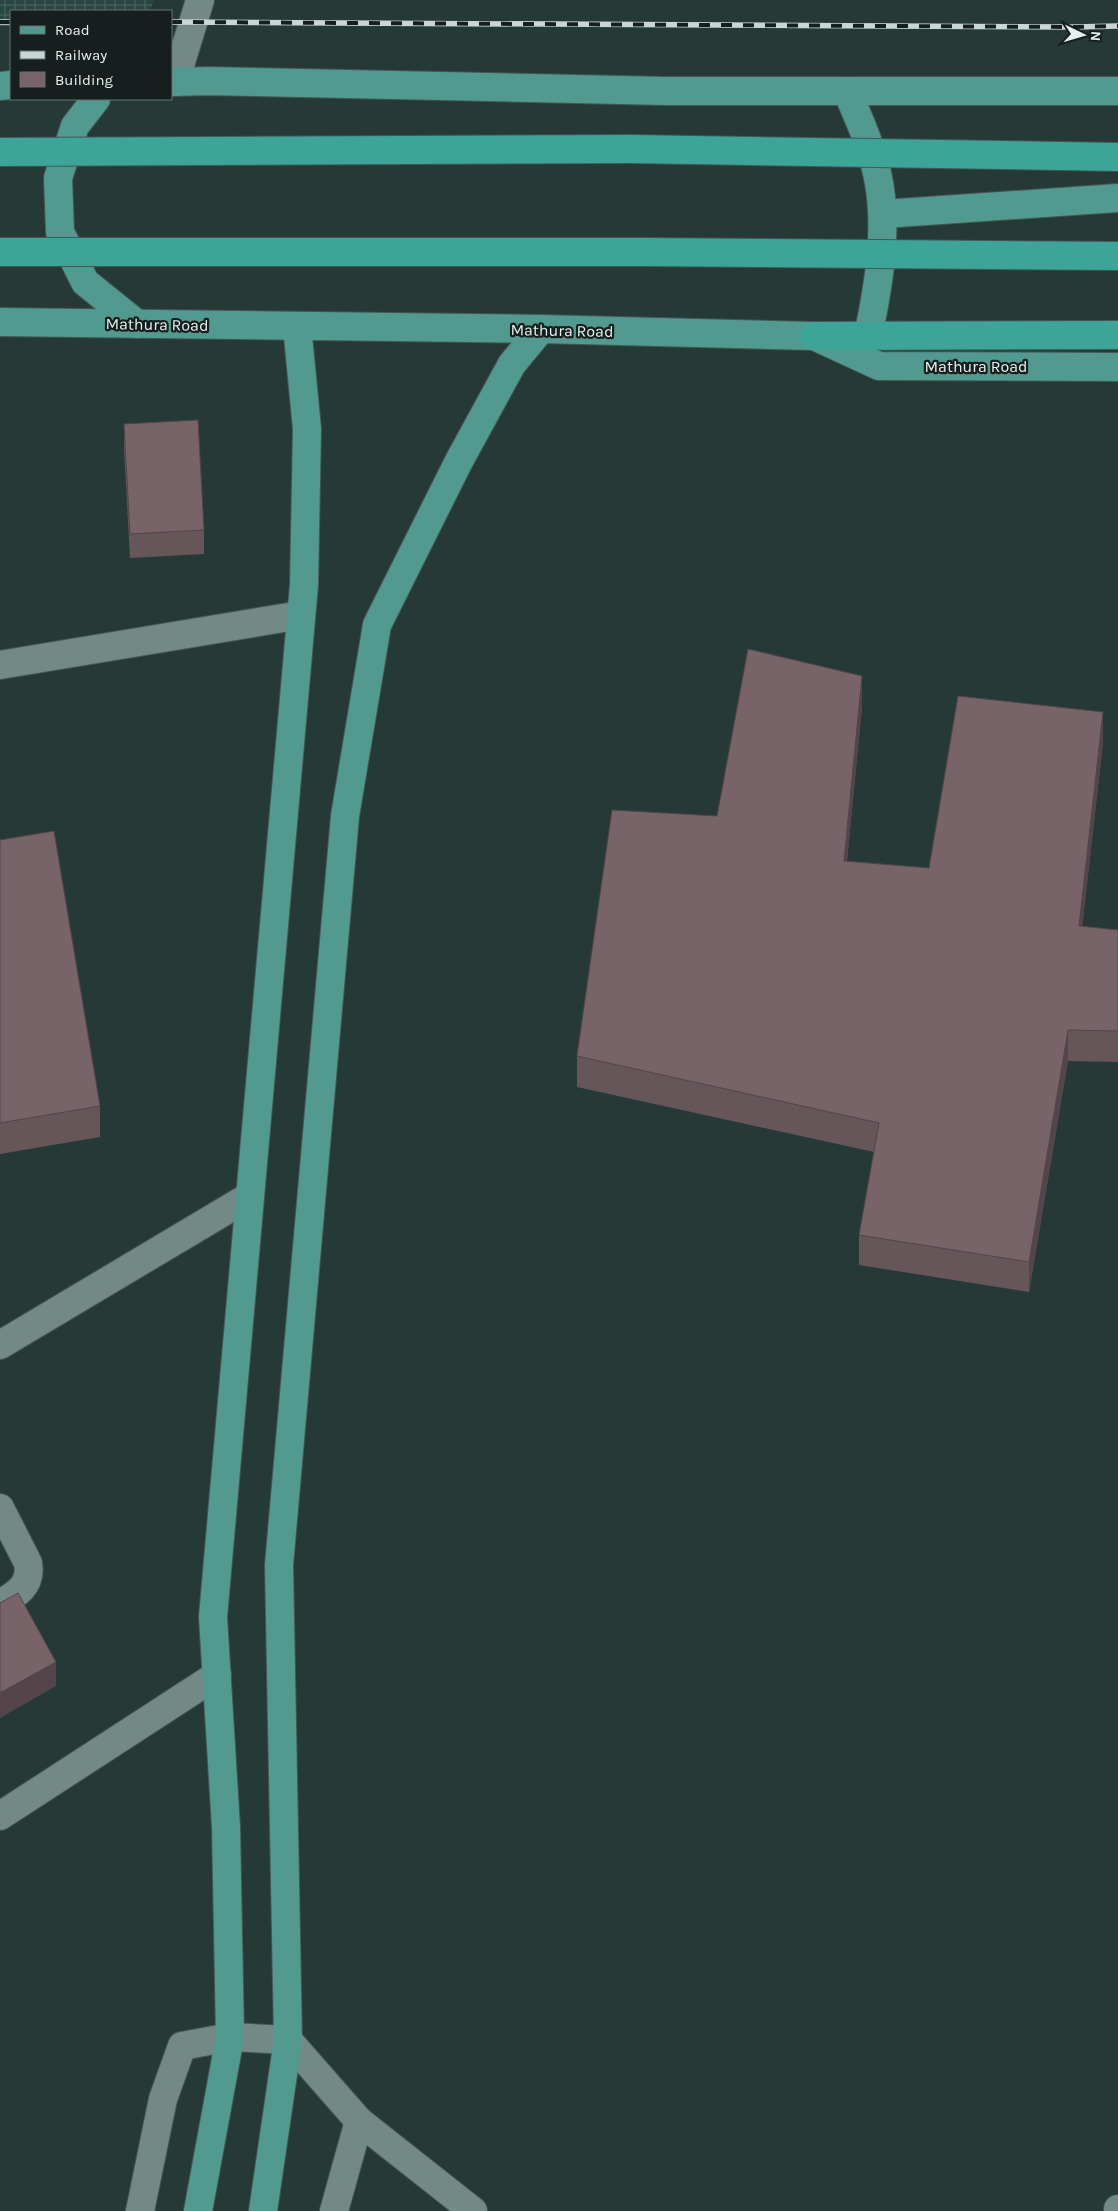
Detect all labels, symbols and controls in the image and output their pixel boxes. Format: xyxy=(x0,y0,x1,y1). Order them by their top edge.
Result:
legend xyxy=(10,10,172,100)
north arrow xyxy=(1058,10,1108,60)
text: Road xyxy=(55,21,90,39)
text: N xyxy=(1087,30,1104,42)
text: Railway xyxy=(55,46,107,64)
text: Building xyxy=(55,71,113,89)
street label: Mathura Road xyxy=(105,314,209,335)
street label: Mathura Road xyxy=(510,320,614,341)
street label: Mathura Road xyxy=(925,357,1027,376)

